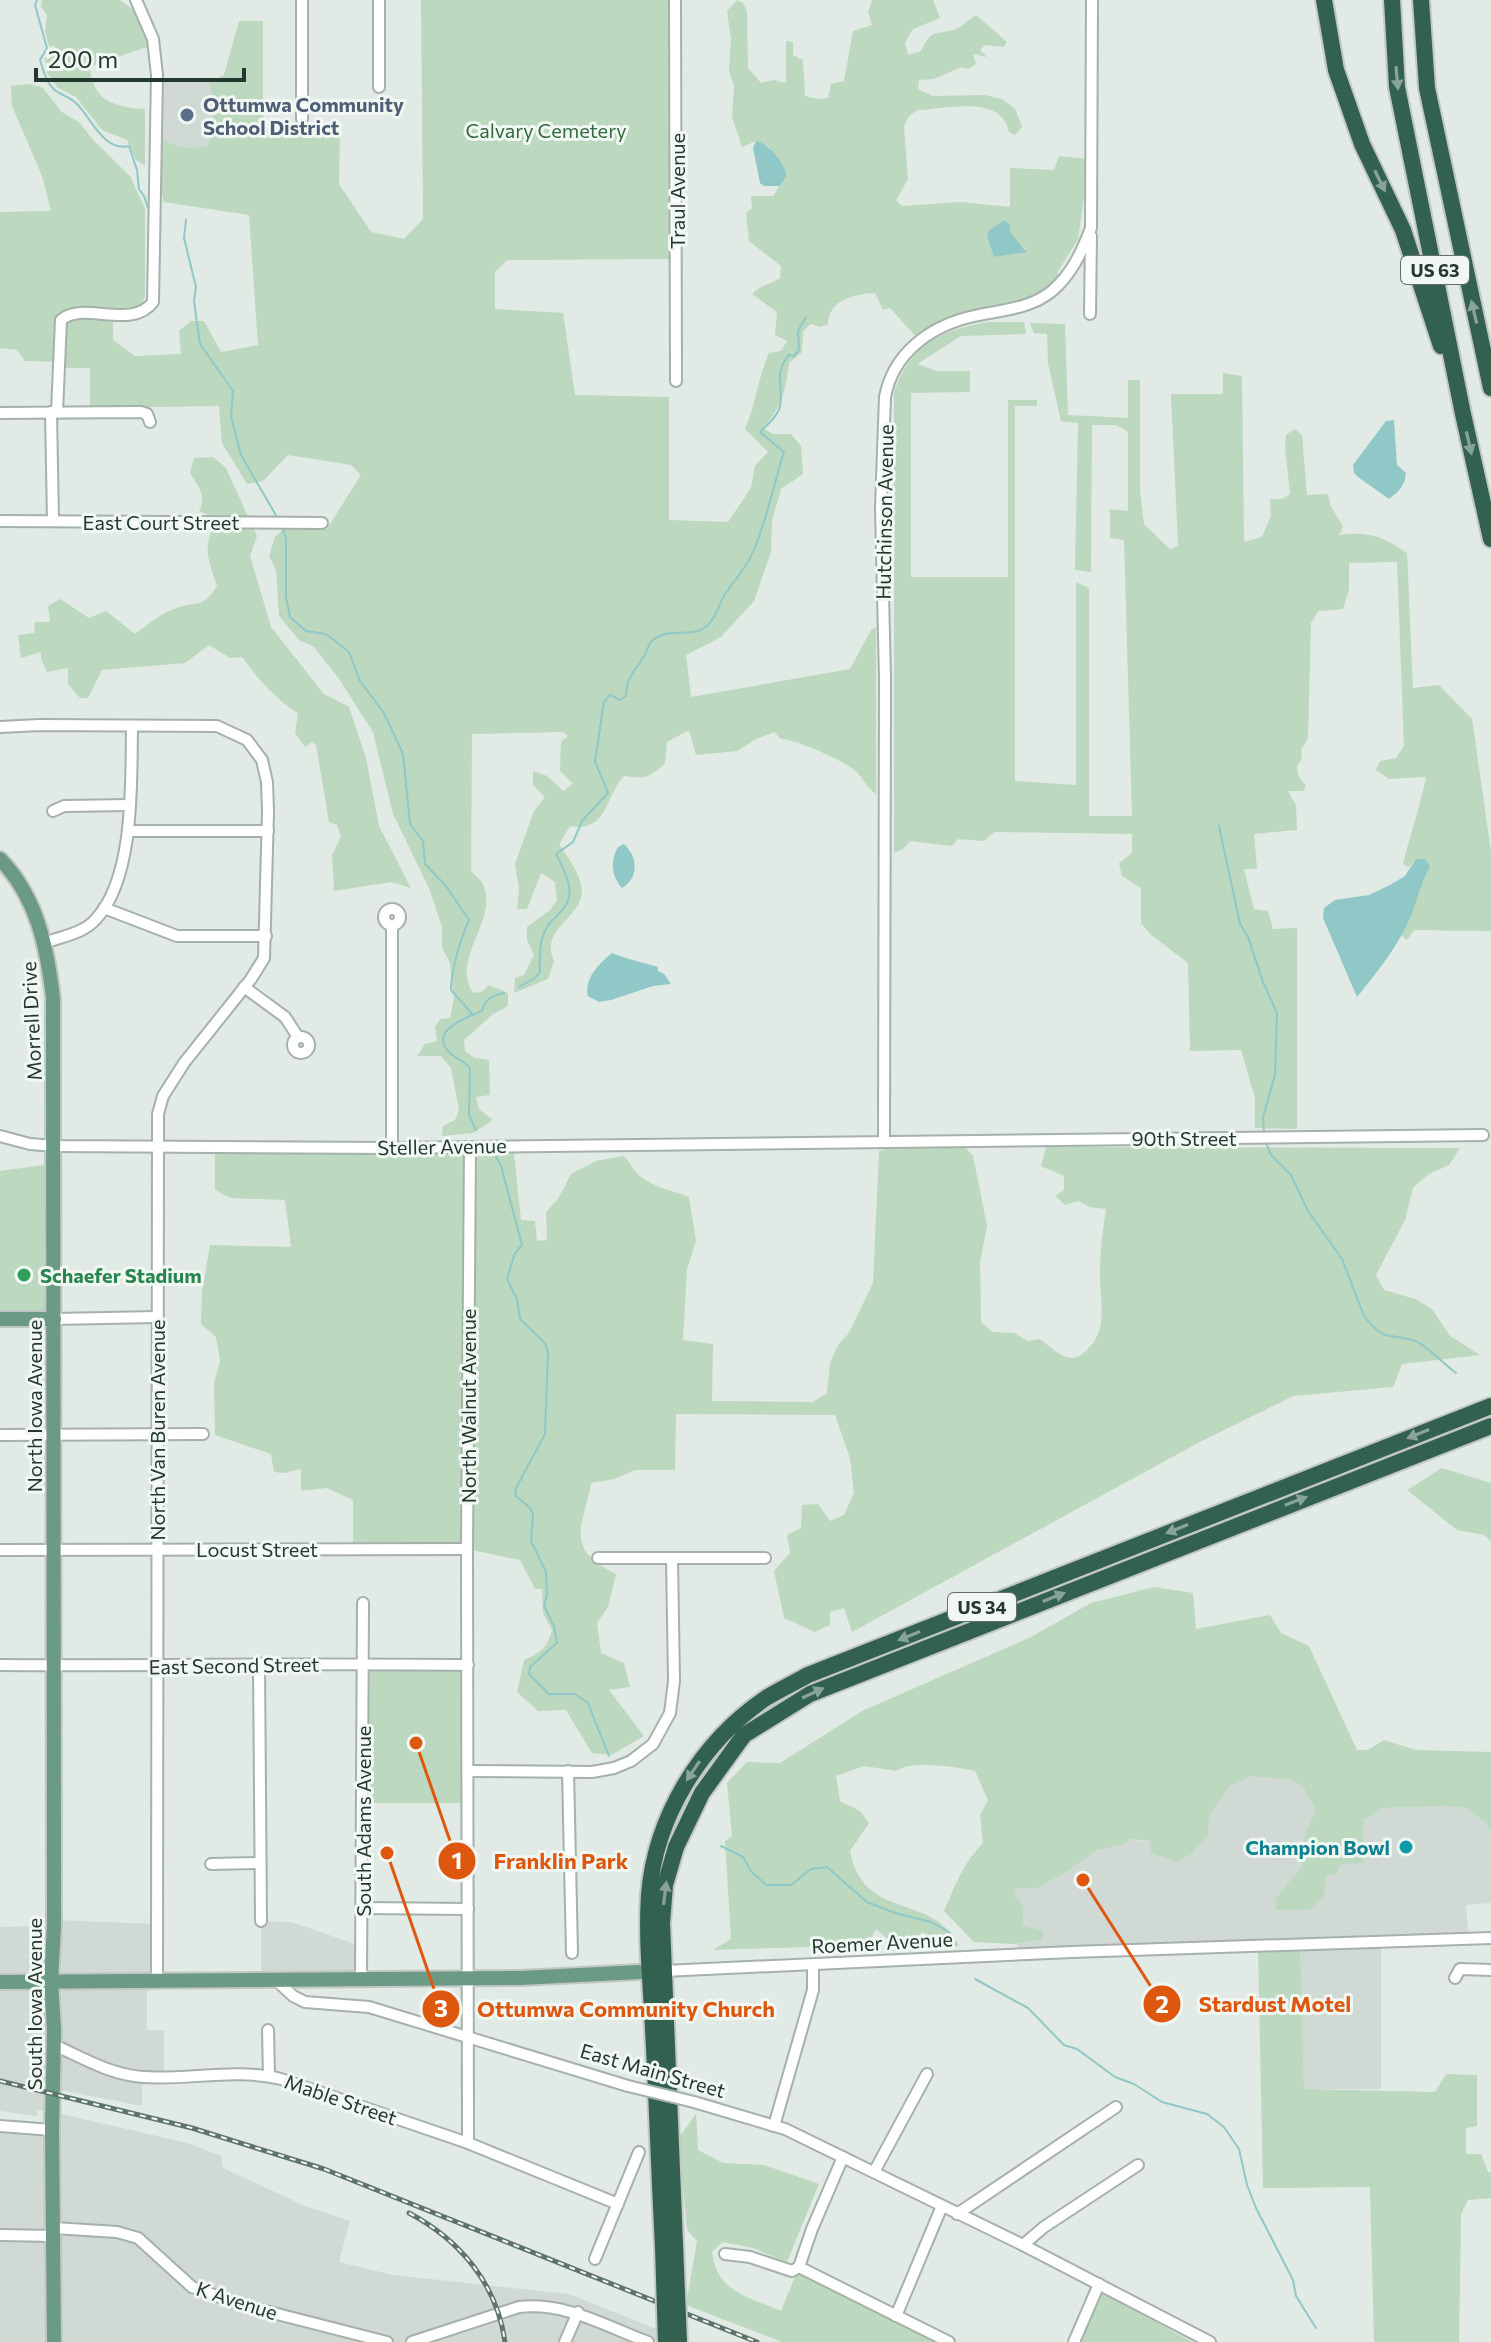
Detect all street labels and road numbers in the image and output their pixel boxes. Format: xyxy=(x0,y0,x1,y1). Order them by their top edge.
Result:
street label: Traul Avenue xyxy=(665,133,689,249)
road number: US 63 xyxy=(1401,256,1469,284)
street label: Hutchinson Avenue xyxy=(870,424,898,600)
street label: East Court Street xyxy=(83,510,239,534)
street label: Morrell Drive xyxy=(16,961,46,1081)
street label: 90th Street xyxy=(1131,1126,1237,1150)
street label: Steller Avenue xyxy=(377,1133,507,1159)
street label: North Walnut Avenue xyxy=(456,1309,480,1503)
street label: North Van Buren Avenue xyxy=(145,1319,169,1541)
street label: North Iowa Avenue xyxy=(22,1320,46,1492)
street label: Locust Street xyxy=(196,1537,318,1561)
road number: US 34 xyxy=(948,1593,1016,1621)
street label: East Second Street xyxy=(148,1652,320,1678)
street label: South Adams Avenue xyxy=(351,1726,375,1916)
street label: South Iowa Avenue xyxy=(22,1918,46,2090)
street label: Roemer Avenue xyxy=(811,1926,953,1958)
street label: East Main Street xyxy=(578,2038,728,2102)
street label: Mable Street xyxy=(282,2069,400,2129)
street label: K Avenue xyxy=(193,2276,281,2324)

